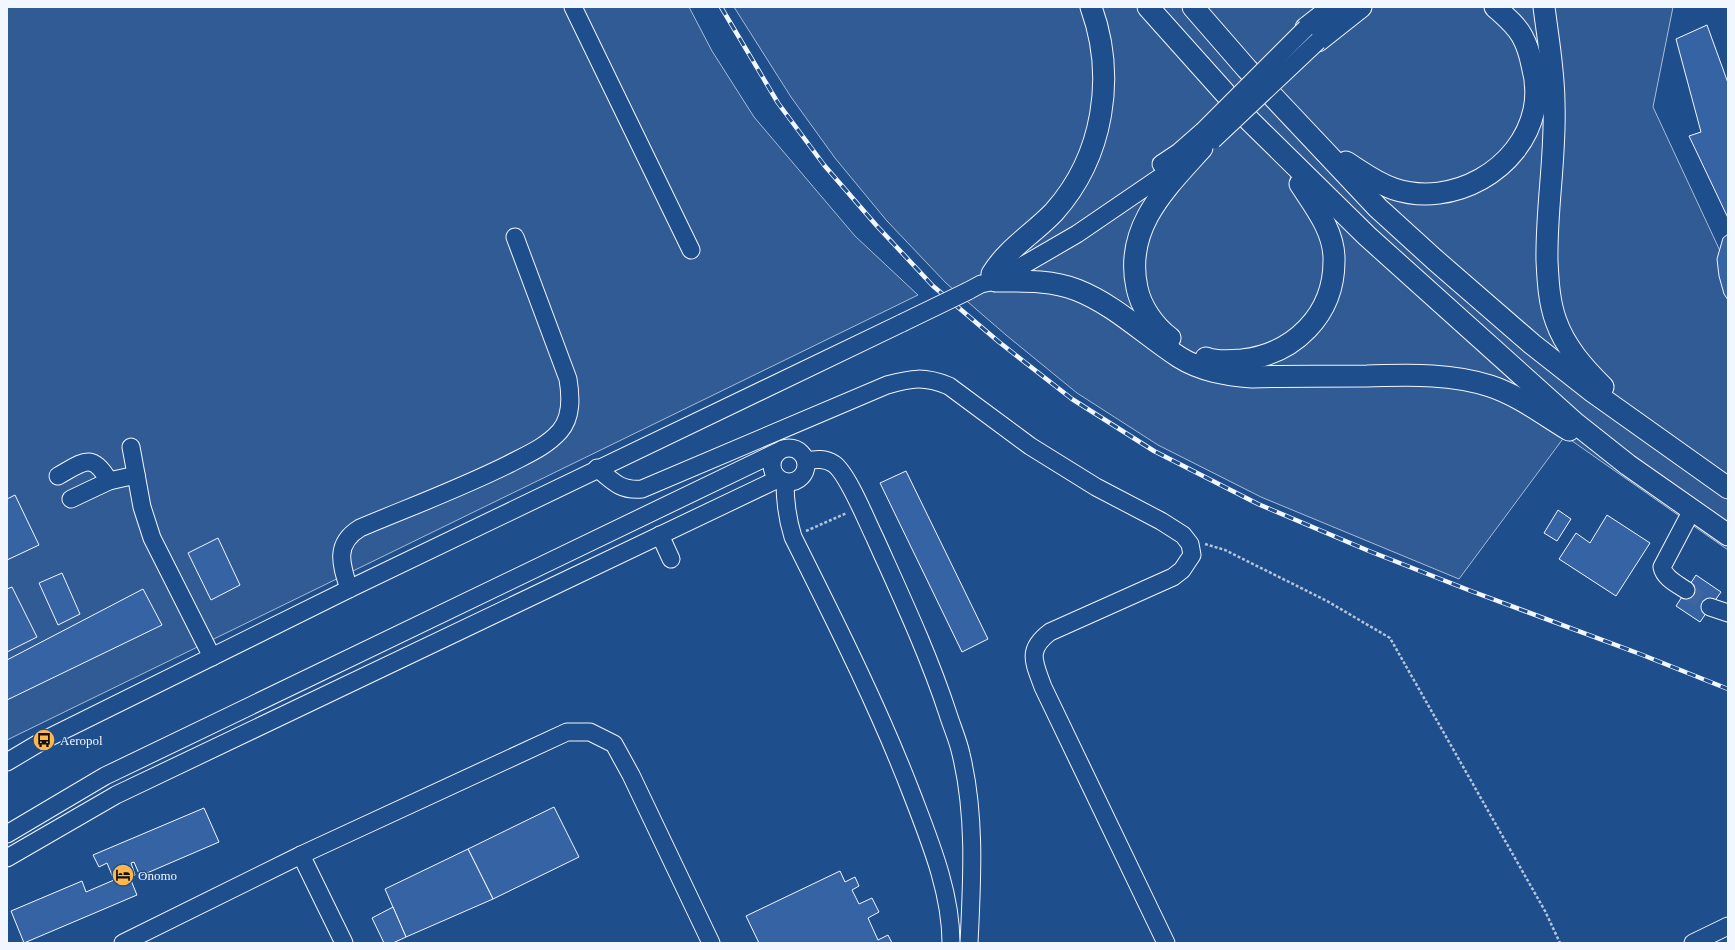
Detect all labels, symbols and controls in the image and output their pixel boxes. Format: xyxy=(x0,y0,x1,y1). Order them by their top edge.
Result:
bus stop icon: Aeropol xyxy=(31,727,57,753)
place label: Aeropol xyxy=(60,733,103,748)
hotel icon: Onomo xyxy=(110,862,136,888)
place label: Onomo xyxy=(138,868,177,883)

